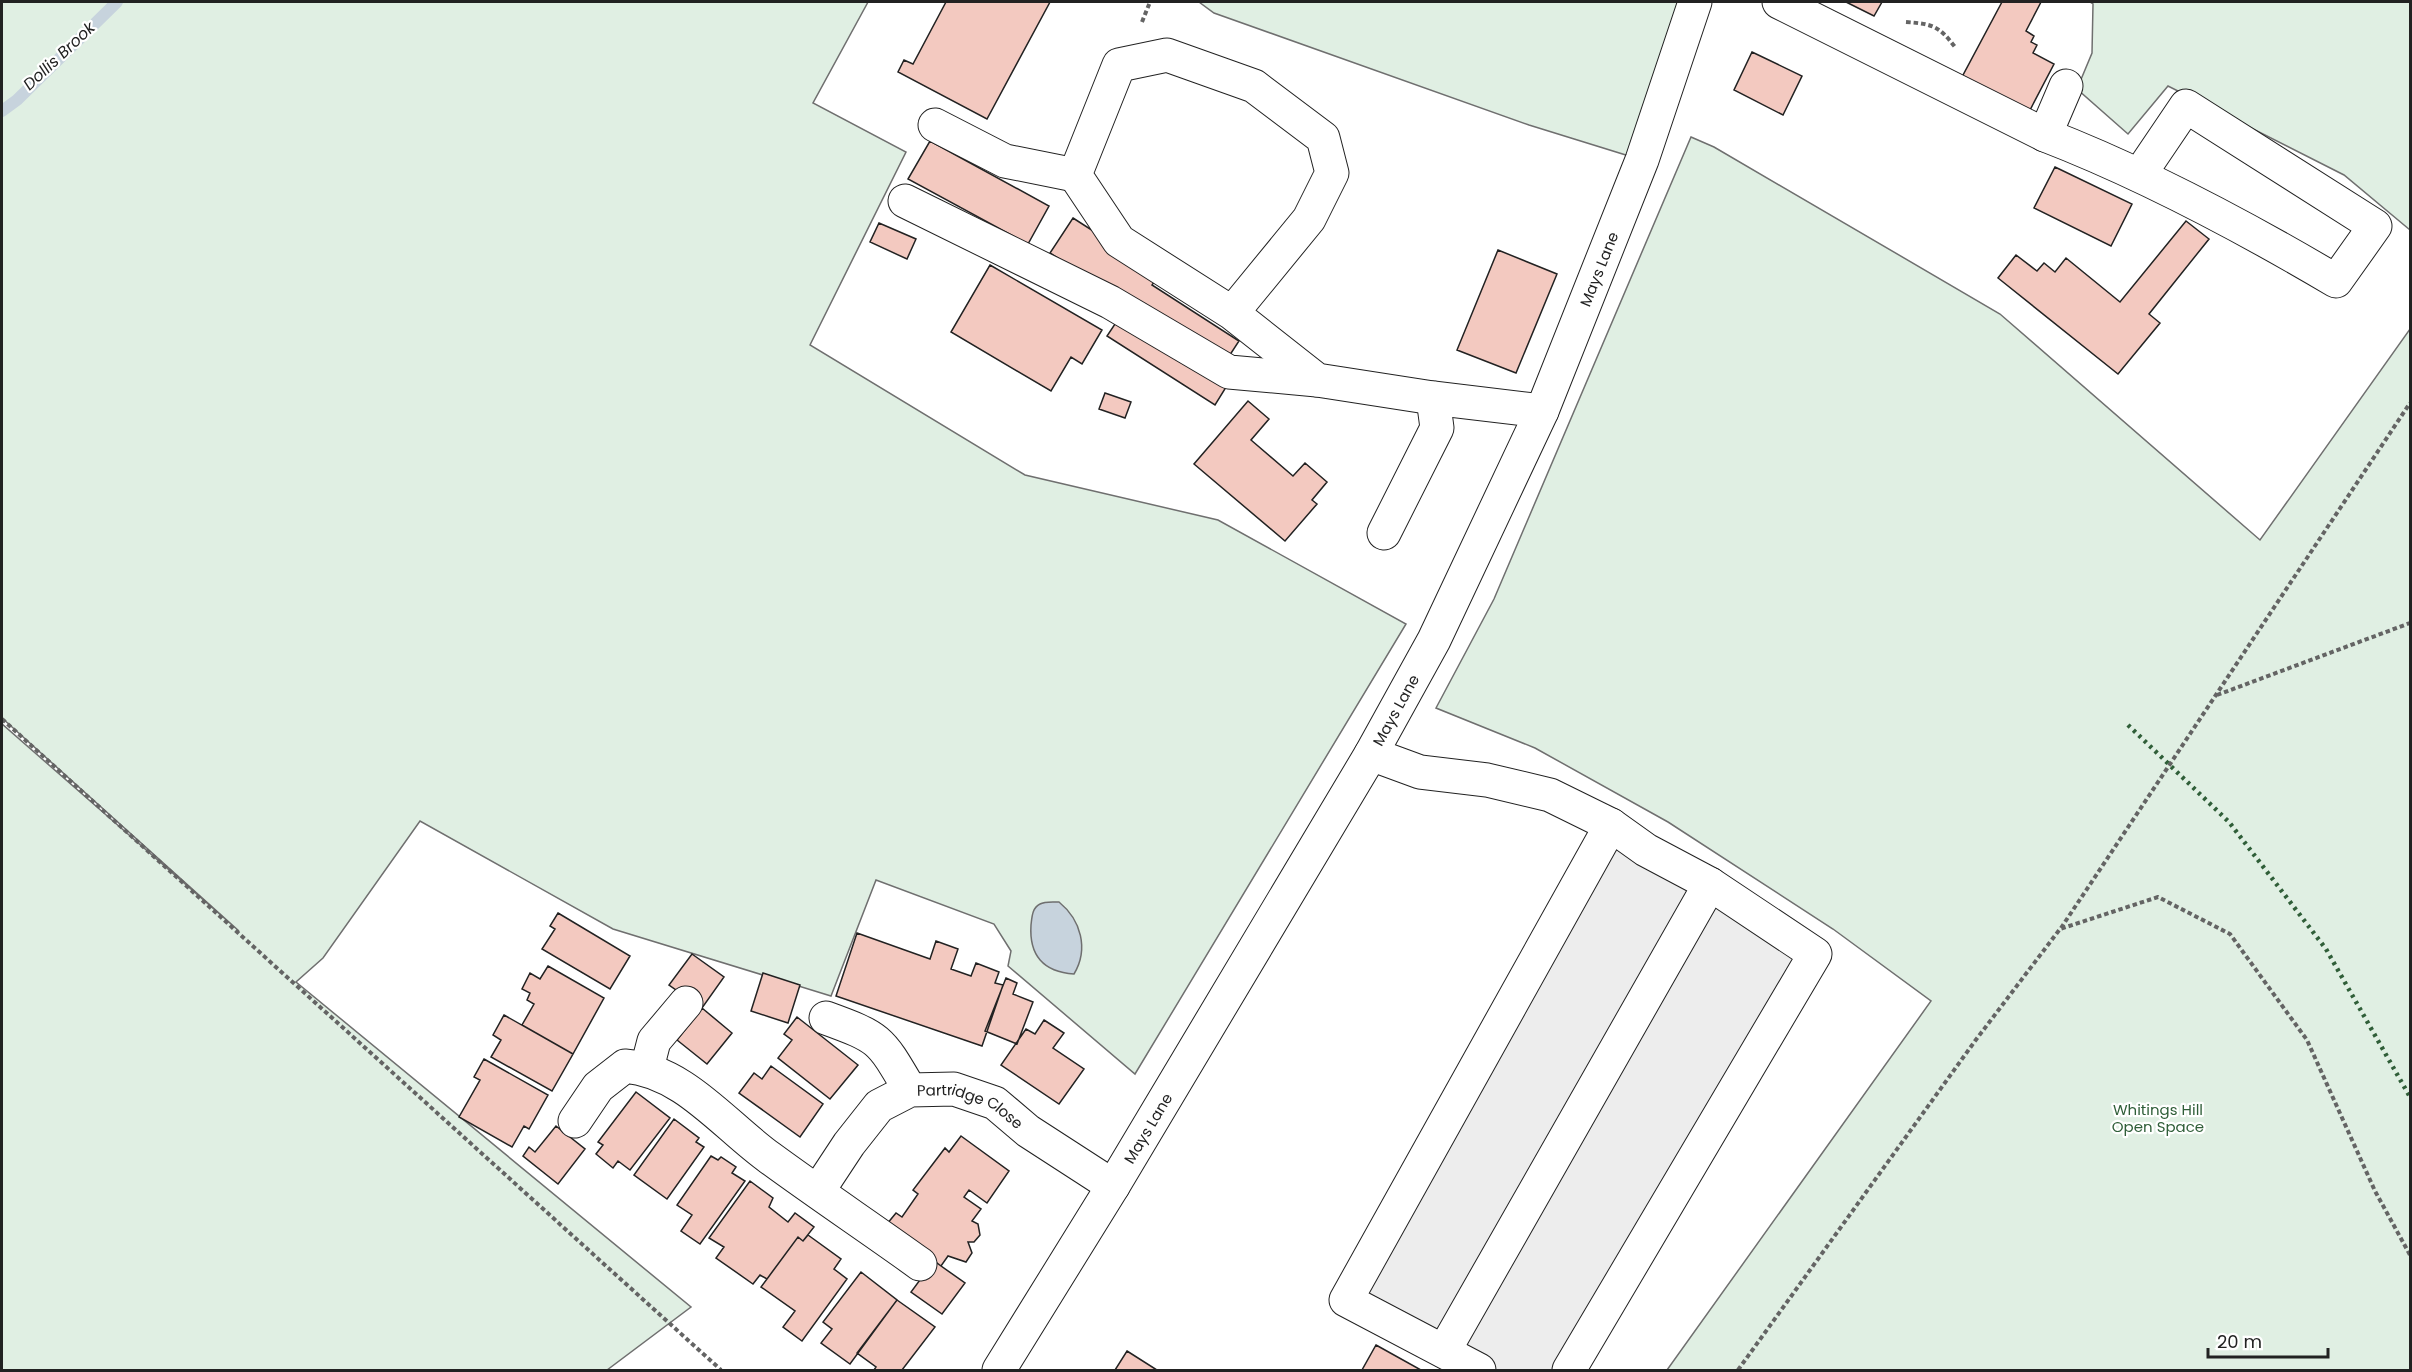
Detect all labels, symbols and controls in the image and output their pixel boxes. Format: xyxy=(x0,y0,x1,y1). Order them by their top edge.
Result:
water label: Dollis Brook xyxy=(18,16,101,95)
street label: Mays Lane xyxy=(1574,228,1623,309)
street label: Mays Lane xyxy=(1367,670,1424,750)
street label: Partridge Close xyxy=(917,1079,1028,1133)
street label: Mays Lane xyxy=(1118,1089,1177,1167)
park label: Whitings Hill Open Space xyxy=(2112,1099,2204,1137)
scale bar xyxy=(2208,1321,2328,1359)
text: 20 m xyxy=(2217,1329,2262,1354)

